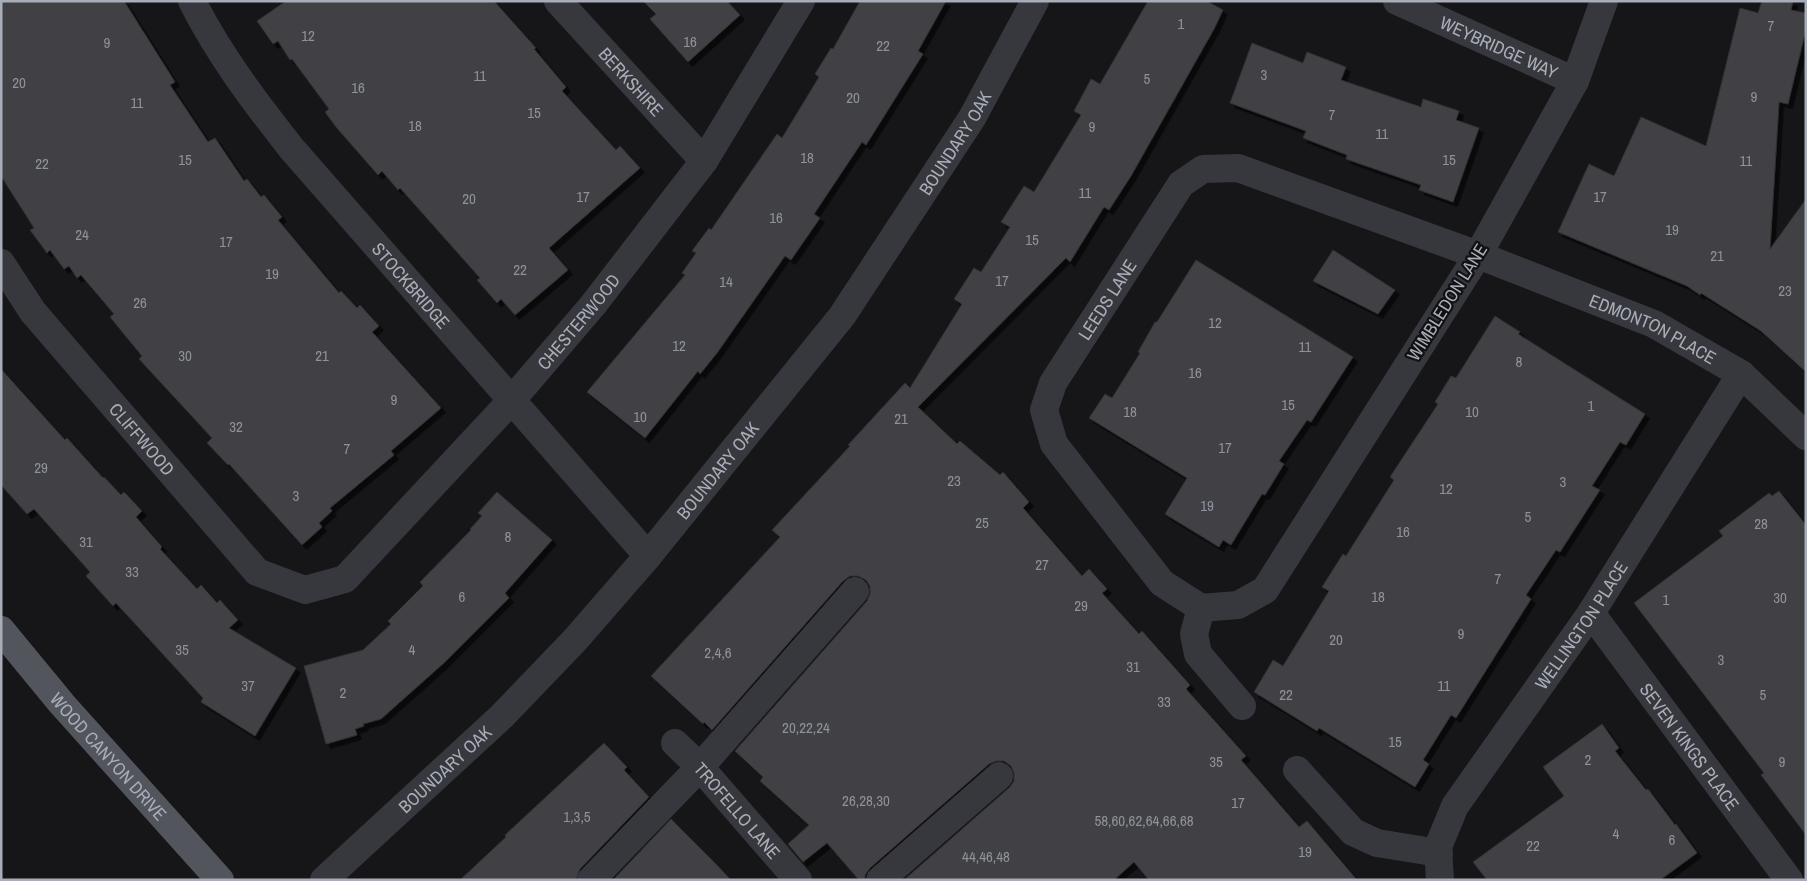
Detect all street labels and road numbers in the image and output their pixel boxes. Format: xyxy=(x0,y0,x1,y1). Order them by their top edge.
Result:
street label: WEYBRIDGE WAY xyxy=(1436,10,1562,84)
street label: BERKSHIRE xyxy=(593,42,669,121)
street label: BOUNDARY OAK xyxy=(912,86,997,200)
street label: STOCKBRIDGE xyxy=(366,237,456,334)
street label: WIMBLEDON LANE xyxy=(1401,239,1493,365)
street label: LEEDS LANE xyxy=(1072,254,1142,344)
street label: CHESTERWOOD xyxy=(531,268,625,375)
street label: EDMONTON PLACE xyxy=(1586,287,1721,370)
street label: CLIFFWOOD xyxy=(104,397,181,481)
street label: BOUNDARY OAK xyxy=(670,416,764,524)
street label: WELLINGTON PLACE xyxy=(1529,556,1633,694)
street label: SEVEN KINGS PLACE xyxy=(1634,678,1745,815)
street label: WOOD CANYON DRIVE xyxy=(45,687,173,826)
street label: BOUNDARY OAK xyxy=(393,719,497,818)
street label: TROFELLO LANE xyxy=(689,757,787,864)

